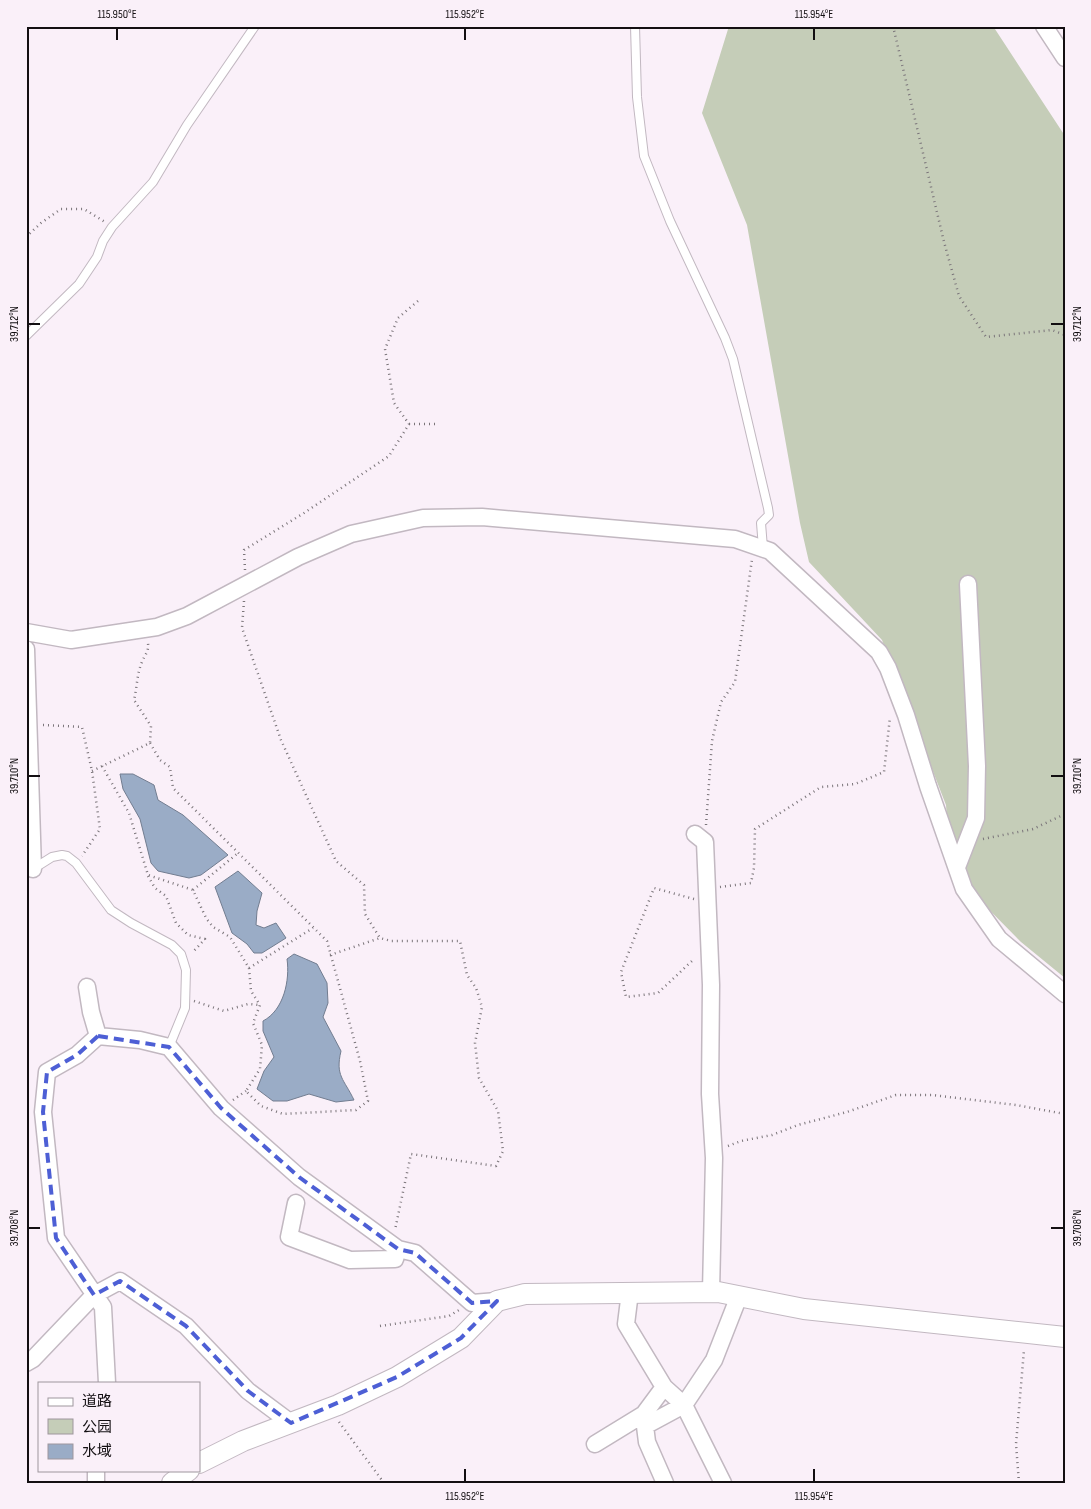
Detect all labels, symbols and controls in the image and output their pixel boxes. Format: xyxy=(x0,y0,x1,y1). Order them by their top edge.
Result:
text: 115.950°E xyxy=(97,7,137,22)
text: 115.952°E xyxy=(446,7,484,22)
text: 115.954°E xyxy=(795,7,833,22)
text: 39.712°N xyxy=(7,306,22,342)
text: 39.712°N xyxy=(1070,306,1085,342)
text: 39.710°N xyxy=(7,758,22,794)
text: 39.710°N xyxy=(1070,758,1085,794)
text: 39.708°N xyxy=(7,1210,22,1246)
text: 39.708°N xyxy=(1070,1210,1085,1246)
legend xyxy=(38,1382,200,1472)
text: 道路 xyxy=(82,1392,112,1411)
text: 公园 xyxy=(82,1418,112,1437)
text: 水域 xyxy=(82,1442,112,1461)
text: 115.952°E xyxy=(446,1489,484,1504)
text: 115.954°E xyxy=(795,1489,833,1504)

